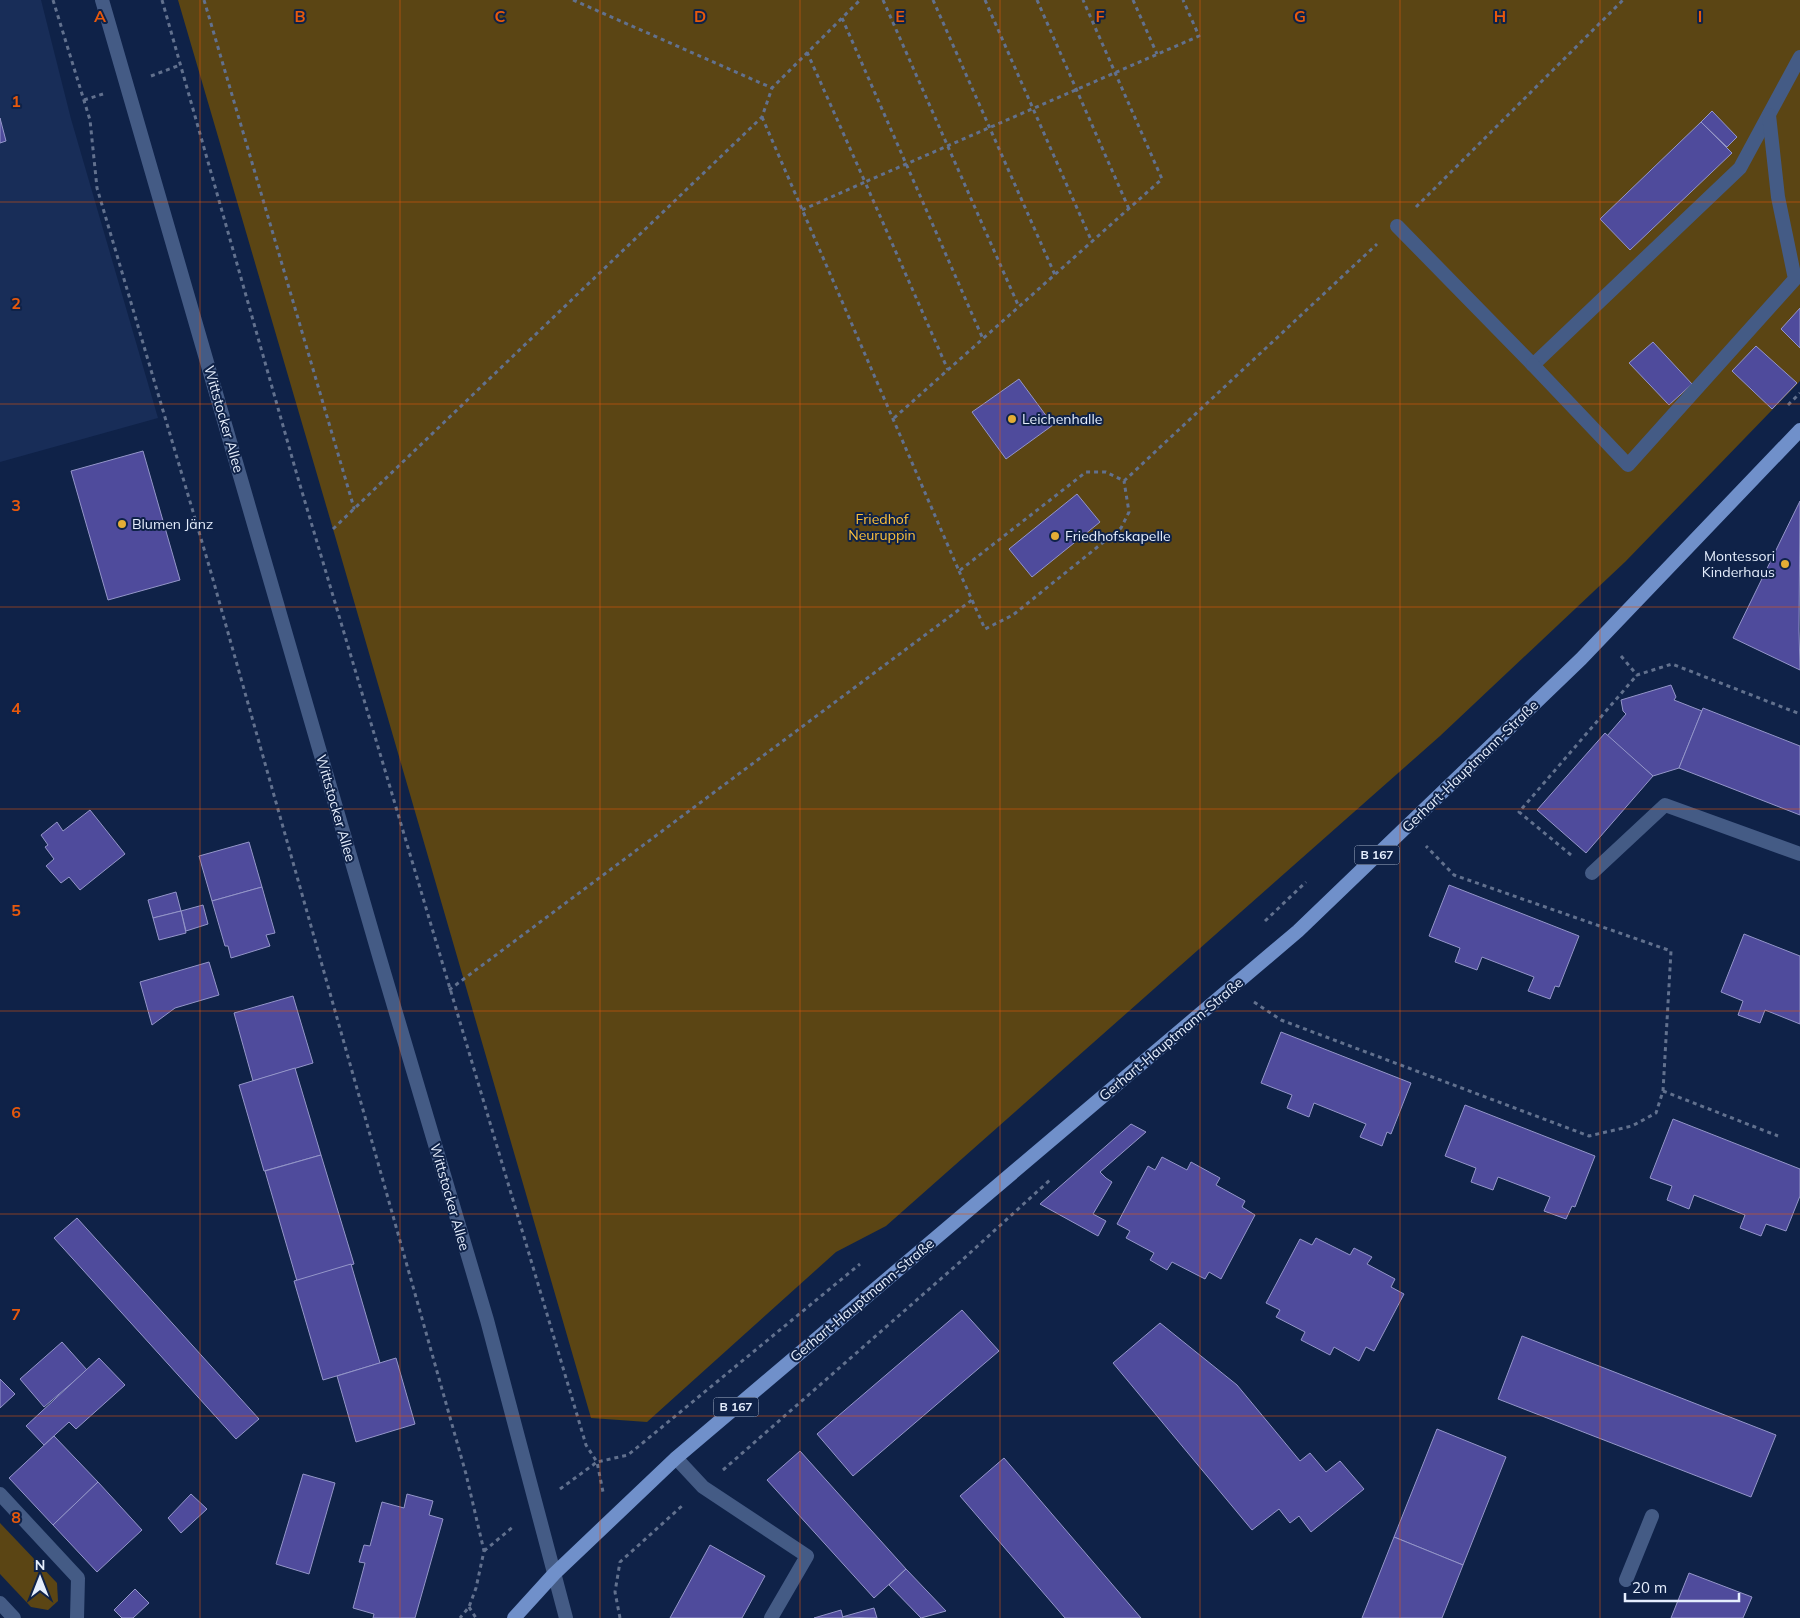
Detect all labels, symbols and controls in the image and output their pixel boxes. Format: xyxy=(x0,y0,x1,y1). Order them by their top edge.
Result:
text: A xyxy=(94,6,106,26)
text: B xyxy=(294,6,306,26)
text: C xyxy=(495,6,506,26)
text: D xyxy=(694,6,706,26)
text: E xyxy=(895,6,905,26)
text: F xyxy=(1095,6,1105,26)
text: G xyxy=(1294,6,1306,26)
text: H xyxy=(1494,6,1506,26)
text: I xyxy=(1698,6,1702,26)
text: 1 xyxy=(11,91,21,111)
text: 2 xyxy=(11,293,21,313)
street label: Wittstocker Allee xyxy=(200,363,248,475)
place label: Leichenhalle xyxy=(1022,410,1102,428)
marker: Leichenhalle xyxy=(1006,413,1018,425)
text: 3 xyxy=(11,495,21,515)
park label: Friedhof Neuruppin xyxy=(848,510,916,544)
place label: Blumen Jänz xyxy=(132,515,213,533)
marker: Blumen Jänz xyxy=(116,518,128,530)
place label: Friedhofskapelle xyxy=(1065,527,1171,545)
marker: Friedhofskapelle xyxy=(1049,530,1061,542)
place label: Montessori Kinderhaus xyxy=(1702,547,1775,581)
marker: Montessori Kinderhaus xyxy=(1779,558,1791,570)
street label: Gerhart-Hauptmann-Straße xyxy=(1398,696,1542,836)
text: 4 xyxy=(11,698,21,718)
street label: Wittstocker Allee xyxy=(312,752,360,864)
road number: B 167 xyxy=(1354,846,1400,864)
text: 5 xyxy=(11,900,21,920)
street label: Gerhart-Hauptmann-Straße xyxy=(1095,973,1247,1105)
text: 6 xyxy=(11,1102,21,1122)
street label: Wittstocker Allee xyxy=(426,1141,474,1253)
street label: Gerhart-Hauptmann-Straße xyxy=(786,1234,938,1366)
text: 7 xyxy=(11,1304,21,1324)
road number: B 167 xyxy=(714,1398,758,1416)
text: 8 xyxy=(11,1507,21,1527)
north arrow xyxy=(15,1553,65,1603)
text: N xyxy=(35,1556,45,1574)
scale bar xyxy=(1625,1570,1739,1602)
text: 20 m xyxy=(1632,1578,1667,1597)

